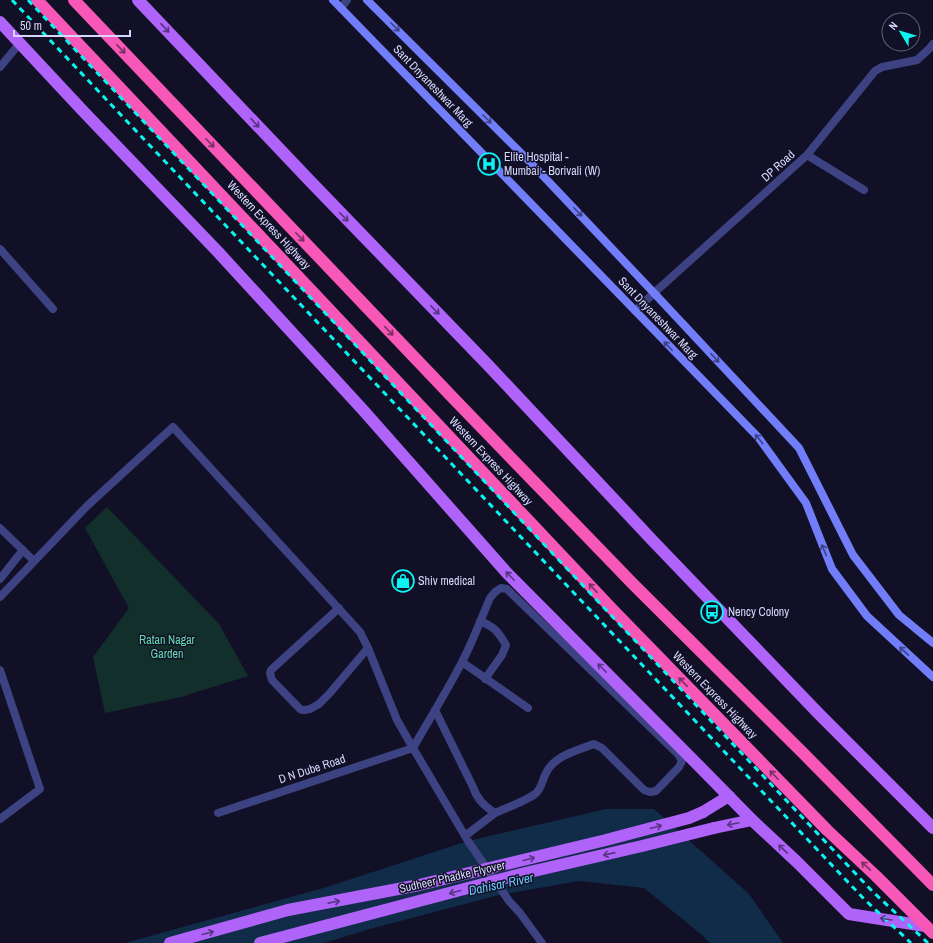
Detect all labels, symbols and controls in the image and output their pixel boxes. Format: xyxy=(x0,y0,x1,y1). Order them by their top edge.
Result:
scale bar xyxy=(14,12,130,38)
north arrow xyxy=(881,12,921,52)
text: 50 m xyxy=(20,18,42,34)
text: N xyxy=(886,19,901,33)
one-way arrow xyxy=(160,23,170,33)
one-way arrow xyxy=(390,23,400,32)
street label: Sant Dnyaneshwar Marg xyxy=(390,41,477,131)
one-way arrow xyxy=(116,43,125,54)
one-way arrow xyxy=(482,114,492,124)
one-way arrow xyxy=(250,118,260,128)
one-way arrow xyxy=(205,138,215,148)
street label: DP Road xyxy=(758,147,798,185)
place label: Elite Hospital - Mumbai - Borivali (W) xyxy=(504,149,600,179)
hospital icon: Elite Hospital - Mumbai - Borivali (W) xyxy=(476,151,502,177)
street label: Western Express Highway xyxy=(224,177,314,273)
one-way arrow xyxy=(573,207,583,217)
one-way arrow xyxy=(340,212,349,222)
one-way arrow xyxy=(295,232,305,242)
street label: Sant Dnyaneshwar Marg xyxy=(615,273,702,363)
one-way arrow xyxy=(430,305,439,315)
one-way arrow xyxy=(385,326,394,336)
one-way arrow xyxy=(663,341,673,351)
one-way arrow xyxy=(710,353,720,363)
street label: Western Express Highway xyxy=(446,413,536,509)
one-way arrow xyxy=(754,434,763,444)
one-way arrow xyxy=(820,545,828,557)
shop icon: Shiv medical xyxy=(390,568,416,594)
one-way arrow xyxy=(506,571,515,581)
place label: Shiv medical xyxy=(418,573,475,589)
one-way arrow xyxy=(588,583,597,593)
bus stop icon: Nency Colony xyxy=(699,599,725,625)
place label: Nency Colony xyxy=(728,604,789,620)
park label: Ratan Nagar Garden xyxy=(139,632,196,662)
one-way arrow xyxy=(899,646,909,655)
street label: Western Express Highway xyxy=(669,648,761,742)
one-way arrow xyxy=(597,663,607,673)
one-way arrow xyxy=(678,677,688,687)
street label: D N Dube Road xyxy=(276,751,348,787)
one-way arrow xyxy=(769,770,779,780)
one-way arrow xyxy=(727,820,740,828)
one-way arrow xyxy=(649,823,662,830)
one-way arrow xyxy=(778,844,788,854)
one-way arrow xyxy=(602,850,615,858)
one-way arrow xyxy=(523,854,536,862)
street label: Sudheer Phadke Flyover xyxy=(397,857,507,897)
one-way arrow xyxy=(861,861,871,871)
water label: Dahisar River xyxy=(467,869,535,899)
one-way arrow xyxy=(449,889,462,896)
one-way arrow xyxy=(327,897,340,905)
one-way arrow xyxy=(880,915,893,923)
one-way arrow xyxy=(201,928,214,936)

